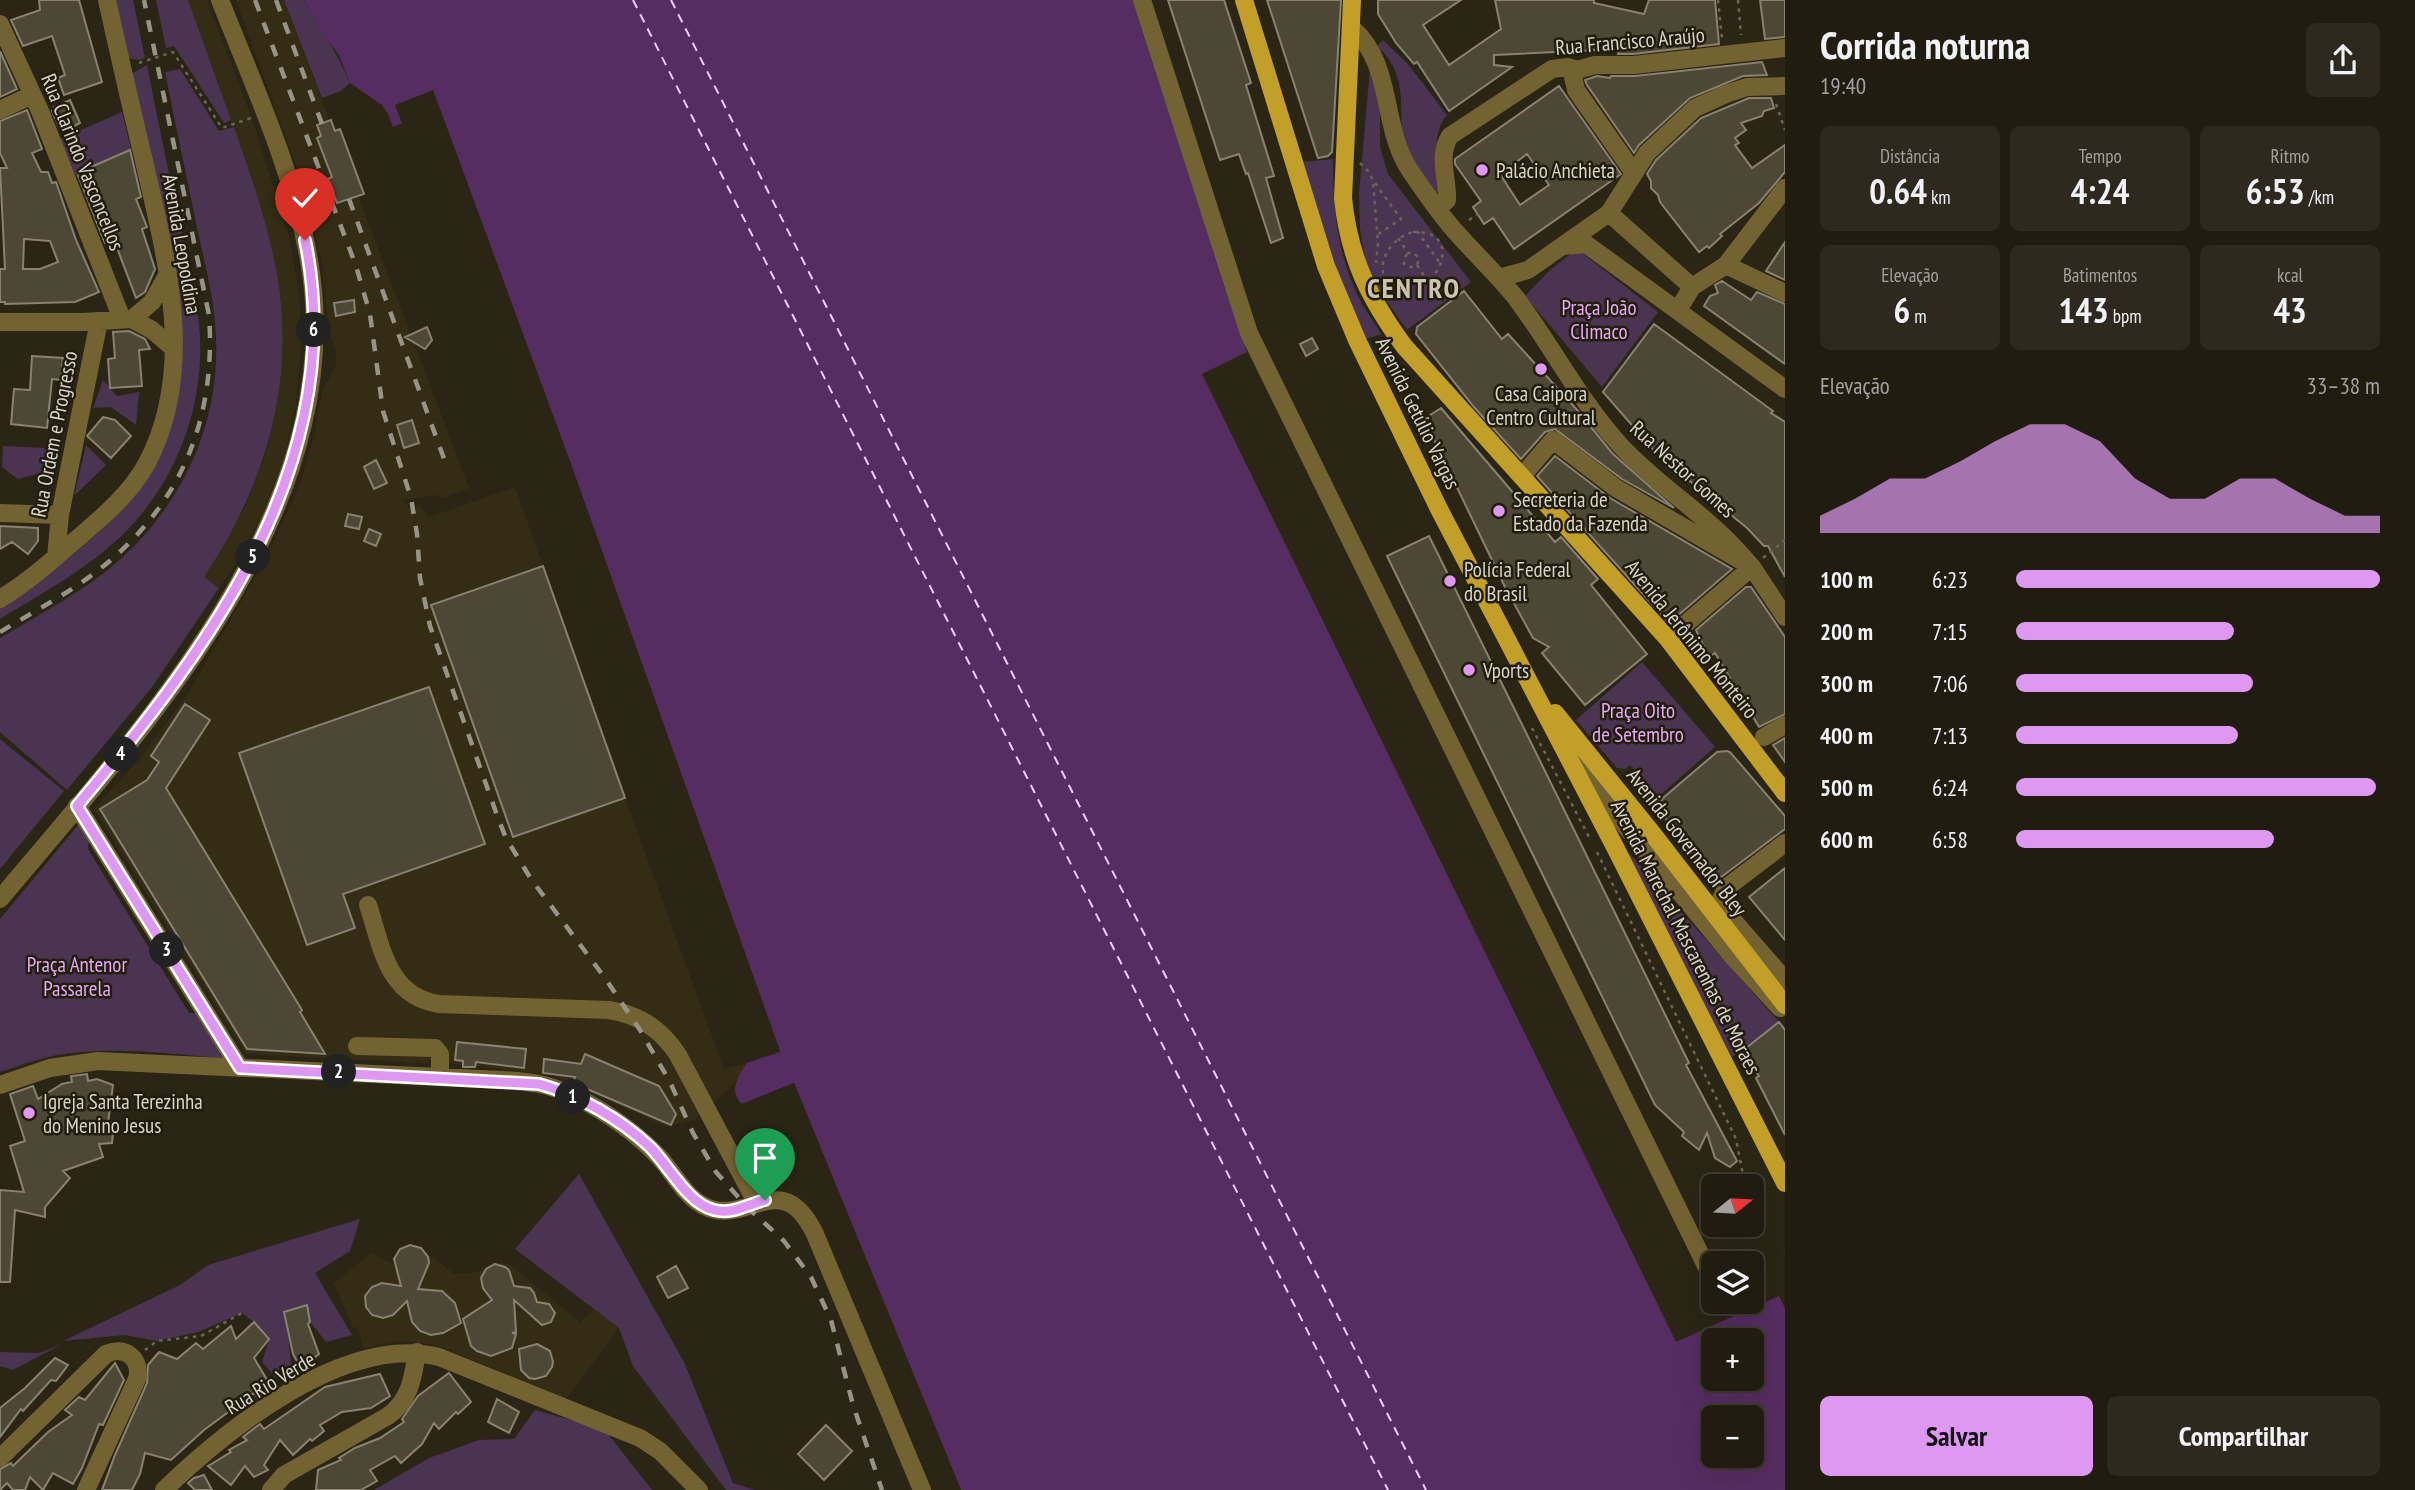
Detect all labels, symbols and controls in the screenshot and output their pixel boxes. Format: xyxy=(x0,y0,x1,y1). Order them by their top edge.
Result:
text: Corrida noturna xyxy=(1820,20,2030,69)
street label: Rua Francisco Araújo xyxy=(1554,21,1706,61)
button: share xyxy=(2306,23,2380,97)
street label: Rua Clarindo Vasconcellos xyxy=(35,70,131,254)
text: 19:40 xyxy=(1820,71,1866,100)
text: Distância xyxy=(1880,144,1940,168)
text: Tempo xyxy=(2078,144,2122,168)
text: Ritmo xyxy=(2270,144,2310,168)
place label: Palácio Anchieta xyxy=(1496,157,1615,184)
marker: Palácio Anchieta xyxy=(1474,162,1490,178)
pin xyxy=(275,168,335,240)
text: 0.64 xyxy=(1869,168,1927,214)
text: 4:24 xyxy=(2071,168,2129,214)
text: 6:53 xyxy=(2246,168,2305,214)
street label: Avenida Leopoldina xyxy=(156,172,208,316)
icon: check xyxy=(286,179,324,217)
text: km xyxy=(1927,185,1951,209)
text: /km xyxy=(2305,185,2334,209)
text: Elevação xyxy=(1881,263,1939,287)
text: Batimentos xyxy=(2063,263,2137,287)
text: kcal xyxy=(2277,263,2303,287)
district label: CENTRO xyxy=(1367,269,1461,306)
text: 6 xyxy=(1893,287,1910,333)
text: 143 xyxy=(2058,287,2109,333)
text: 43 xyxy=(2273,287,2307,333)
park label: Praça João Climaco xyxy=(1562,294,1637,345)
text: m xyxy=(1910,304,1927,328)
text: bpm xyxy=(2109,304,2142,328)
pin: 6 xyxy=(296,312,332,348)
text: 6 xyxy=(309,317,318,341)
street label: Avenida Getúlio Vargas xyxy=(1370,333,1466,493)
street label: Rua Ordem e Progresso xyxy=(25,349,83,519)
marker: Casa Caipora Centro Cultural xyxy=(1533,361,1549,377)
text: Elevação xyxy=(1820,371,1890,400)
text: 33–38 m xyxy=(2307,371,2380,400)
place label: Casa Caipora Centro Cultural xyxy=(1486,380,1596,431)
street label: Rua Nestor Gomes xyxy=(1625,415,1741,523)
place label: Secreteria de Estado da Fazenda xyxy=(1513,486,1648,537)
marker: Secreteria de Estado da Fazenda xyxy=(1491,503,1507,519)
pin: 5 xyxy=(236,540,270,574)
text: 5 xyxy=(248,544,257,568)
street label: Avenida Jerônimo Monteiro xyxy=(1620,554,1764,724)
place label: Polícia Federal do Brasil xyxy=(1464,556,1571,607)
text: 100 m xyxy=(1820,565,1873,594)
text: 6:23 xyxy=(1932,565,1968,594)
marker: Polícia Federal do Brasil xyxy=(1442,573,1458,589)
text: 200 m xyxy=(1820,617,1873,646)
text: 7:15 xyxy=(1932,617,1968,646)
place label: Vports xyxy=(1482,657,1529,684)
marker: Vports xyxy=(1461,662,1477,678)
text: 300 m xyxy=(1820,669,1873,698)
text: 7:06 xyxy=(1932,669,1968,698)
park label: Praça Oito de Setembro xyxy=(1592,697,1684,748)
text: 400 m xyxy=(1820,721,1873,750)
text: 7:13 xyxy=(1932,721,1968,750)
pin: 4 xyxy=(104,736,138,772)
text: 4 xyxy=(116,741,125,765)
street label: Avenida Governador Bley xyxy=(1621,763,1753,922)
text: 500 m xyxy=(1820,773,1873,802)
text: 6:24 xyxy=(1932,773,1968,802)
street label: Avenida Marechal Mascarenhas de Moraes xyxy=(1605,795,1767,1079)
text: 600 m xyxy=(1820,825,1873,854)
text: 6:58 xyxy=(1932,825,1968,854)
pin: 3 xyxy=(150,932,184,968)
text: 3 xyxy=(162,937,171,961)
park label: Praça Antenor Passarela xyxy=(27,951,127,1002)
pin: 2 xyxy=(322,1054,356,1090)
text: 2 xyxy=(334,1059,343,1083)
pin: 1 xyxy=(556,1080,590,1114)
text: 1 xyxy=(568,1084,577,1108)
place label: Igreja Santa Terezinha do Menino Jesus xyxy=(43,1088,203,1139)
marker: Igreja Santa Terezinha do Menino Jesus xyxy=(21,1105,37,1121)
pin xyxy=(735,1128,795,1200)
icon: arrive xyxy=(746,1139,784,1177)
north arrow xyxy=(1701,1174,1764,1237)
map controls xyxy=(1701,1174,1764,1468)
button: layers xyxy=(1701,1251,1764,1314)
button: + xyxy=(1701,1328,1764,1391)
street label: Rua Rio Verde xyxy=(220,1346,320,1420)
button: Salvar xyxy=(1820,1396,2093,1476)
button: Compartilhar xyxy=(2107,1396,2380,1476)
button: − xyxy=(1701,1405,1764,1468)

